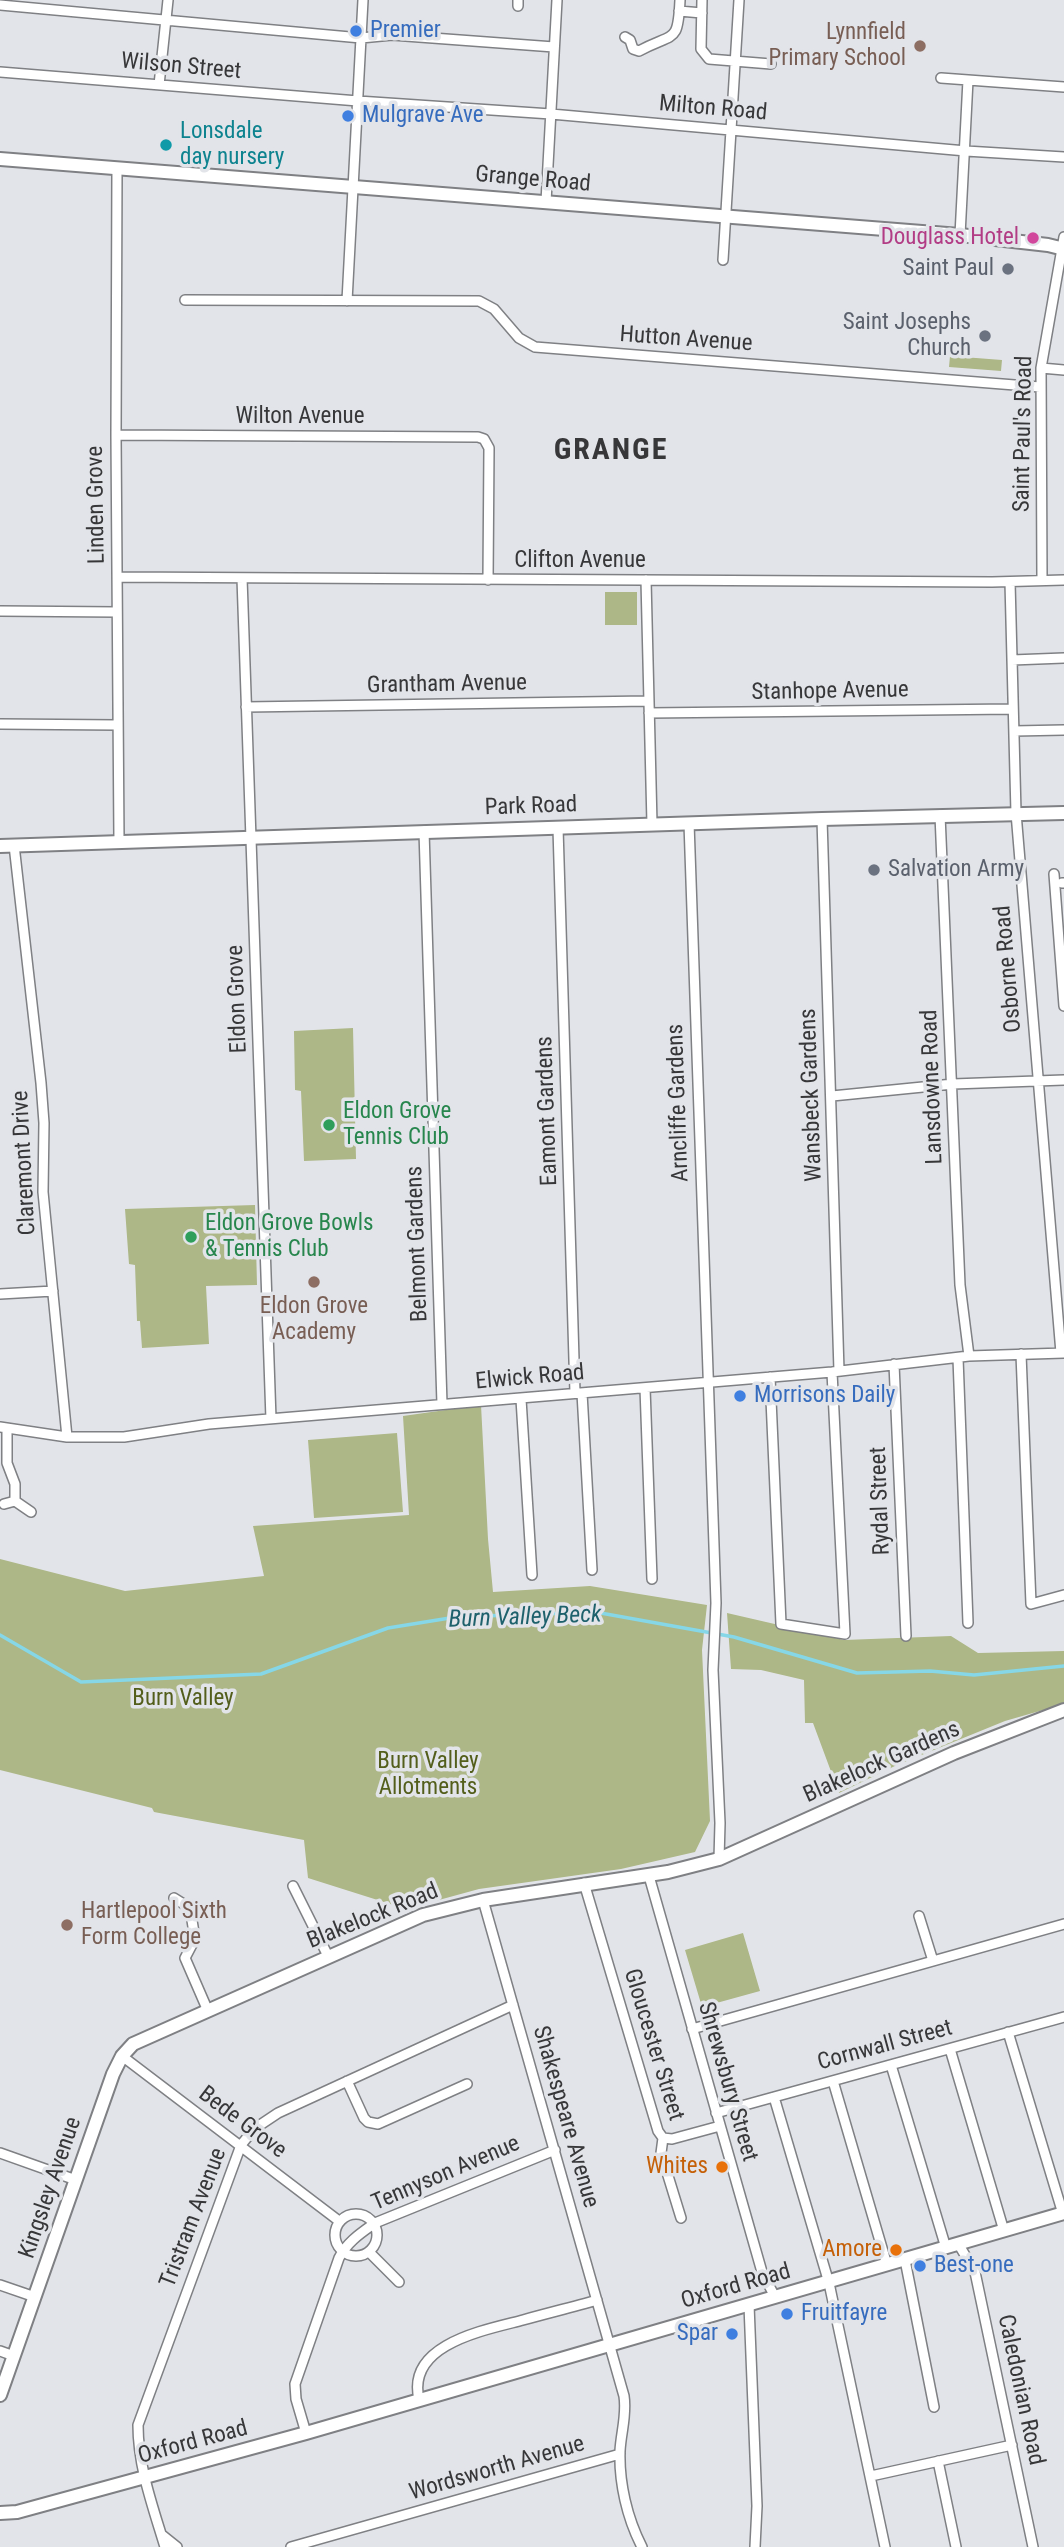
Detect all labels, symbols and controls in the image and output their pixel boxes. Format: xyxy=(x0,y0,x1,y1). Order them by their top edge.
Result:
place label: Premier xyxy=(370,17,441,45)
place label: Lynnfield Primary School xyxy=(769,19,906,73)
marker: Premier xyxy=(348,23,364,39)
marker: Lynnfield Primary School xyxy=(912,38,928,54)
street label: Wilson Street xyxy=(120,48,242,86)
street label: Milton Road xyxy=(658,91,768,127)
place label: Mulgrave Ave xyxy=(362,102,483,130)
marker: Mulgrave Ave xyxy=(340,108,356,124)
place label: Lonsdale day nursery xyxy=(180,118,284,172)
marker: Lonsdale day nursery xyxy=(158,137,174,153)
street label: Grange Road xyxy=(474,161,592,199)
place label: Douglass Hotel xyxy=(881,224,1019,252)
marker: Douglass Hotel xyxy=(1025,230,1041,246)
place label: Saint Paul xyxy=(903,255,994,283)
marker: Saint Paul xyxy=(1000,261,1016,277)
place label: Saint Josephs Church xyxy=(843,309,971,363)
street label: Hutton Avenue xyxy=(619,322,753,358)
marker: Saint Josephs Church xyxy=(977,328,993,344)
street label: Saint Paul's Road xyxy=(1009,355,1039,513)
street label: Wilton Avenue xyxy=(236,403,364,431)
district label: GRANGE xyxy=(554,433,668,469)
street label: Linden Grove xyxy=(82,446,112,564)
street label: Clifton Avenue xyxy=(514,547,646,575)
street label: Grantham Avenue xyxy=(367,670,527,700)
street label: Stanhope Avenue xyxy=(751,677,909,707)
street label: Park Road xyxy=(484,792,578,822)
place label: Salvation Army xyxy=(888,856,1024,884)
marker: Salvation Army xyxy=(866,862,882,878)
street label: Osborne Road xyxy=(990,904,1028,1034)
street label: Eldon Grove xyxy=(222,944,254,1054)
street label: Wansbeck Gardens xyxy=(795,1008,829,1182)
street label: Lansdowne Road xyxy=(917,1009,949,1165)
street label: Arncliffe Gardens xyxy=(662,1023,696,1183)
street label: Eamont Gardens xyxy=(532,1036,564,1186)
street label: Claremont Drive xyxy=(7,1090,43,1236)
place label: Eldon Grove Tennis Club xyxy=(343,1098,451,1152)
marker: Eldon Grove Tennis Club xyxy=(321,1117,337,1133)
street label: Belmont Gardens xyxy=(401,1166,435,1322)
place label: Eldon Grove Bowls & Tennis Club xyxy=(205,1210,373,1264)
marker: Eldon Grove Bowls & Tennis Club xyxy=(183,1229,199,1245)
marker: Eldon Grove Academy xyxy=(306,1274,322,1290)
place label: Eldon Grove Academy xyxy=(260,1293,368,1347)
street label: Elwick Road xyxy=(474,1359,586,1397)
place label: Morrisons Daily xyxy=(754,1382,895,1410)
marker: Morrisons Daily xyxy=(732,1388,748,1404)
street label: Rydal Street xyxy=(865,1446,897,1556)
water label: Burn Valley Beck xyxy=(448,1601,602,1635)
park label: Burn Valley xyxy=(132,1685,234,1713)
street label: Blakelock Gardens xyxy=(800,1716,964,1810)
park label: Burn Valley Allotments xyxy=(377,1748,479,1802)
street label: Blakelock Road xyxy=(303,1878,443,1956)
place label: Hartlepool Sixth Form College xyxy=(81,1898,227,1952)
marker: Hartlepool Sixth Form College xyxy=(59,1917,75,1933)
street label: Gloucester Street xyxy=(617,1966,689,2124)
street label: Shrewsbury Street xyxy=(691,1999,763,2165)
street label: Cornwall Street xyxy=(815,2015,955,2077)
street label: Shakespeare Avenue xyxy=(526,2023,604,2211)
street label: Bede Grove xyxy=(193,2081,291,2165)
street label: Kingsley Avenue xyxy=(14,2114,88,2262)
street label: Tennyson Avenue xyxy=(368,2130,524,2218)
street label: Tristram Avenue xyxy=(155,2144,233,2292)
place label: Whites xyxy=(646,2153,708,2181)
marker: Whites xyxy=(714,2159,730,2175)
place label: Amore xyxy=(822,2236,882,2264)
marker: Amore xyxy=(888,2242,904,2258)
place label: Best-one xyxy=(934,2252,1014,2280)
street label: Oxford Road xyxy=(678,2258,794,2316)
marker: Best-one xyxy=(912,2258,928,2274)
place label: Fruitfayre xyxy=(801,2300,887,2328)
marker: Fruitfayre xyxy=(779,2306,795,2322)
street label: Caledonian Road xyxy=(991,2312,1049,2468)
place label: Spar xyxy=(677,2320,718,2348)
marker: Spar xyxy=(724,2326,740,2342)
street label: Oxford Road xyxy=(135,2415,251,2471)
street label: Wordsworth Avenue xyxy=(406,2431,588,2507)

